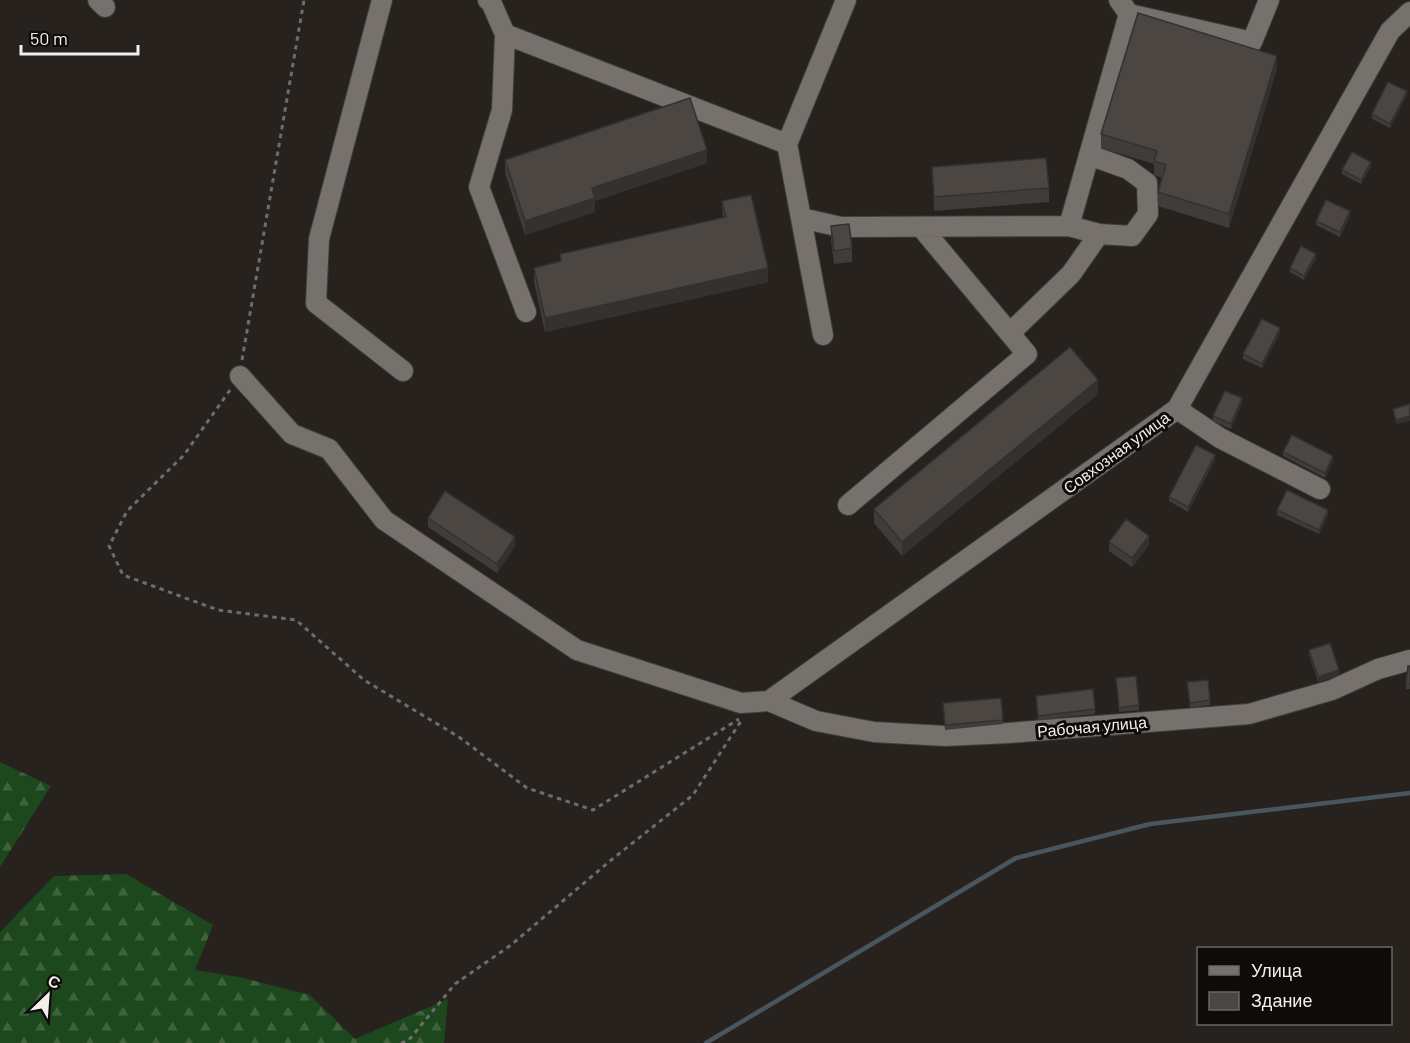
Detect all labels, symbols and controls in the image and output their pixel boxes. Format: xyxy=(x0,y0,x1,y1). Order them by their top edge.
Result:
scale bar xyxy=(21,18,138,56)
text: 50 m xyxy=(30,27,68,49)
street label: Совхозная улица xyxy=(1059,407,1173,497)
street label: Рабочая улица xyxy=(1036,712,1148,740)
legend xyxy=(1197,947,1392,1025)
text: Улица xyxy=(1251,959,1303,981)
north arrow xyxy=(18,965,78,1025)
text: С xyxy=(45,970,64,992)
text: Здание xyxy=(1251,989,1312,1011)

